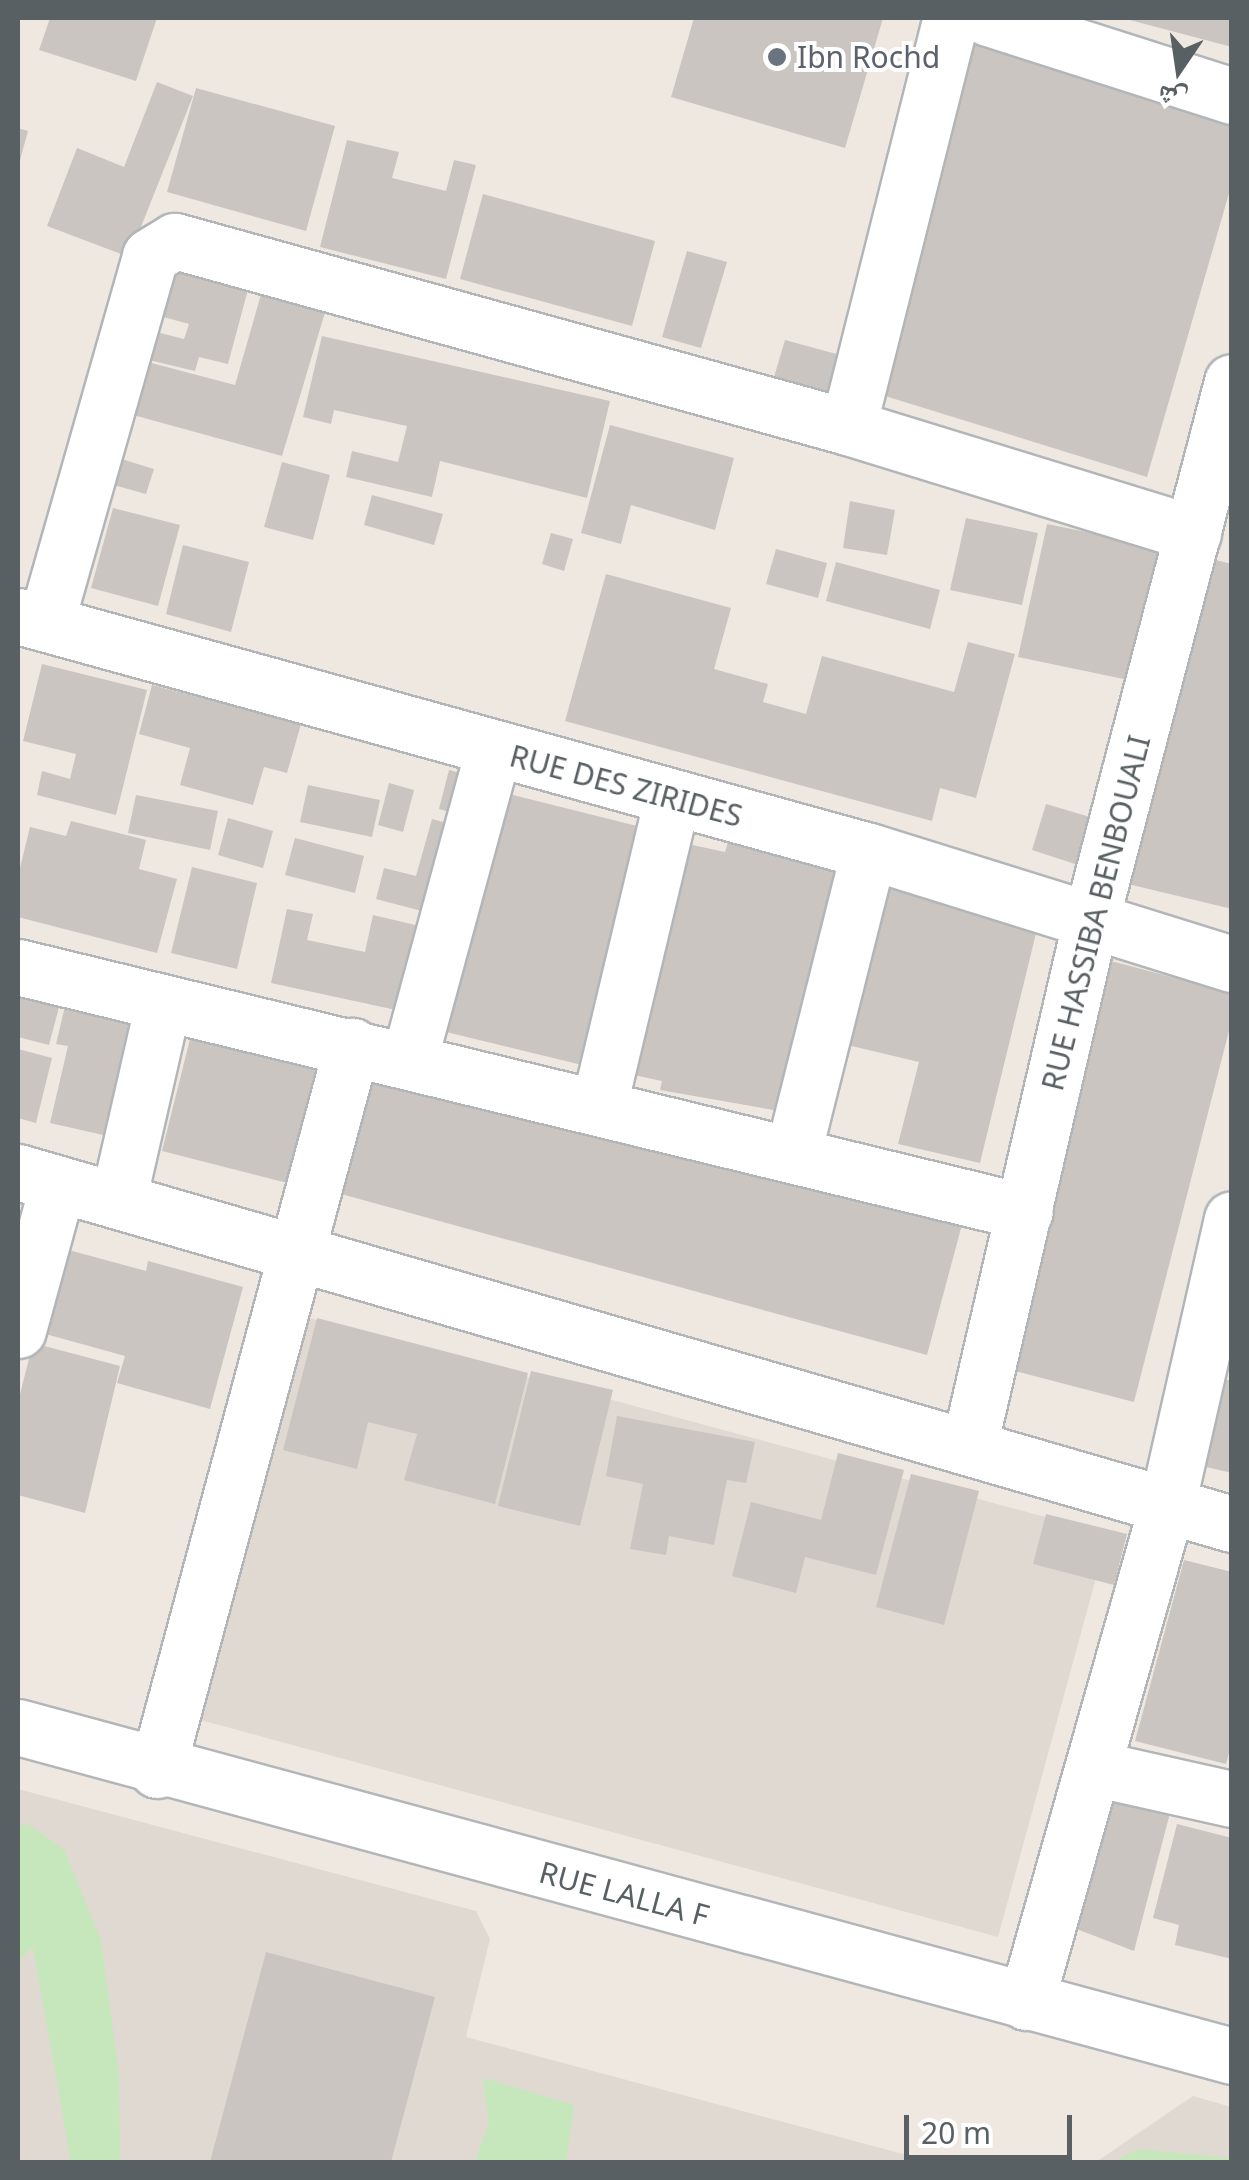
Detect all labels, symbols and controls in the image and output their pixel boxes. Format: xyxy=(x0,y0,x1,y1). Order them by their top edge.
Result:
north arrow xyxy=(1129,20,1229,120)
place label: Ibn Rochd xyxy=(797,39,940,75)
marker: Ibn Rochd xyxy=(766,46,788,68)
text: ش xyxy=(1153,77,1191,121)
street label: RUE HASSIBA BENBOUALI xyxy=(1034,732,1158,1094)
street label: RUE DES ZIRIDES xyxy=(506,738,746,834)
street label: RUE LALLA F xyxy=(535,1854,713,1934)
scale bar xyxy=(909,2095,1076,2157)
text: 20 m xyxy=(921,2112,991,2153)

